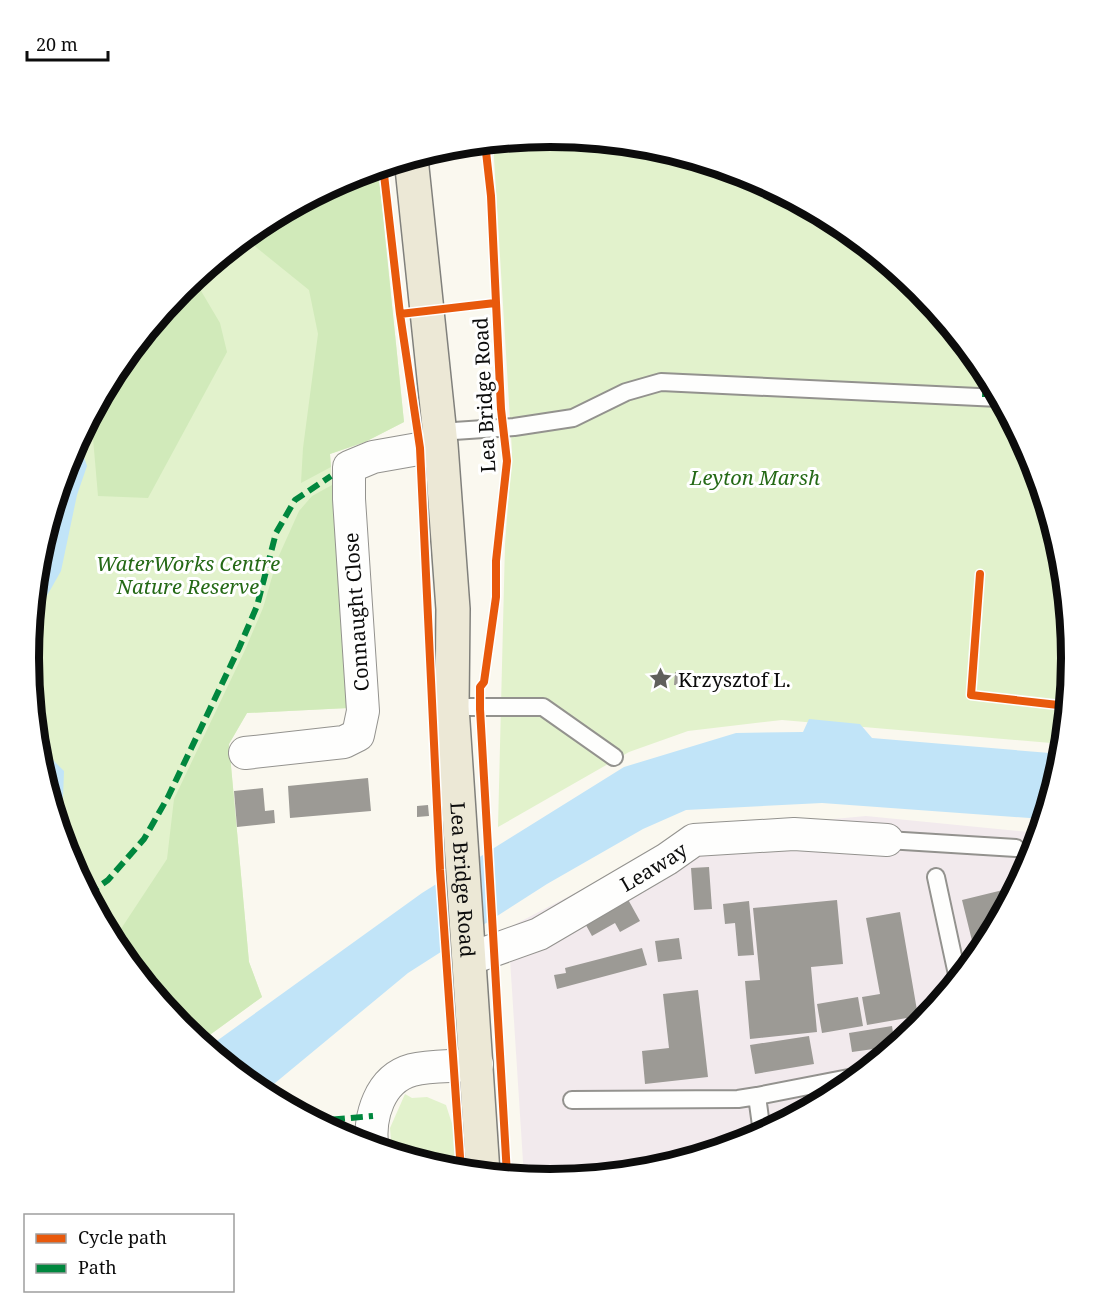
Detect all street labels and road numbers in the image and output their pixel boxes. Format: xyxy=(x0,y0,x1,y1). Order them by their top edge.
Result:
street label: Lea Bridge Road xyxy=(466,317,502,473)
street label: Connaught Close xyxy=(337,532,375,692)
street label: Lea Bridge Road xyxy=(445,801,482,958)
street label: Leaway xyxy=(615,835,693,897)

